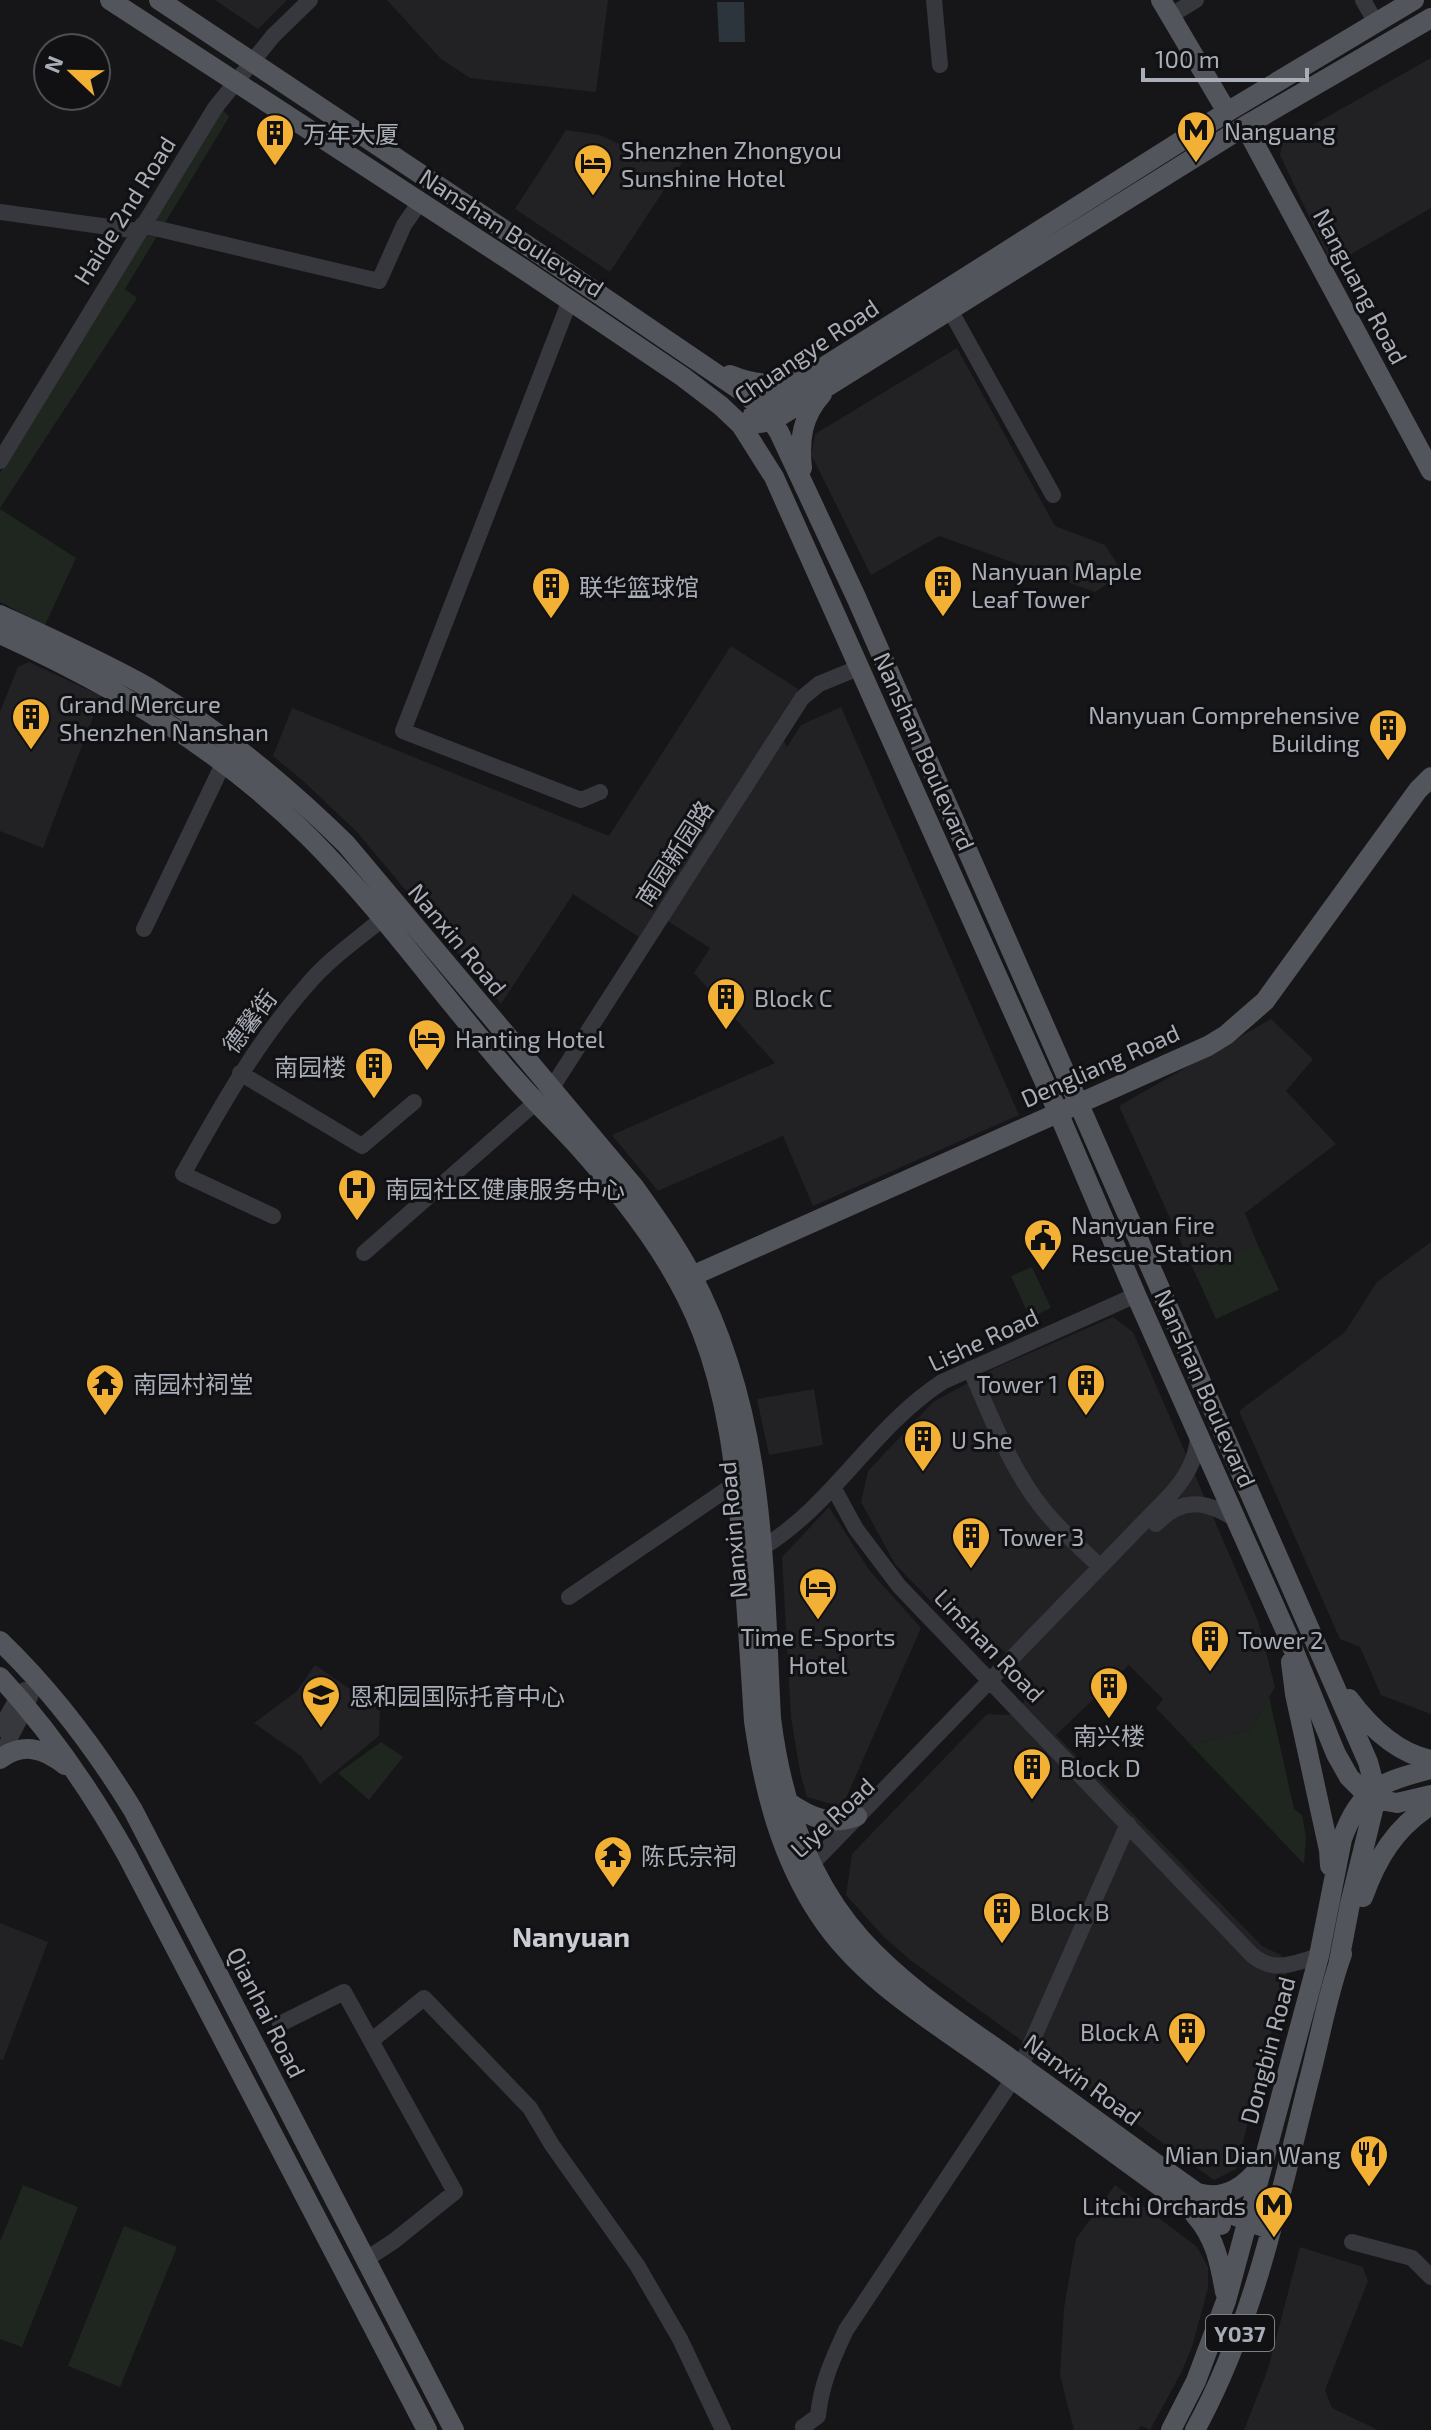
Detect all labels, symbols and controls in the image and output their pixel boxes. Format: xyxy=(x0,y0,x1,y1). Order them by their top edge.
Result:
north arrow xyxy=(32,32,112,112)
scale bar xyxy=(1143,32,1307,82)
text: 100 m xyxy=(1155,44,1220,73)
text: N xyxy=(37,52,68,76)
metro station icon: Nanguang xyxy=(1175,109,1217,164)
building icon: 万年大厦 xyxy=(254,112,296,167)
place label: Nanguang xyxy=(1224,116,1336,145)
place label: 万年大厦 xyxy=(303,119,399,148)
street label: Haide 2nd Road xyxy=(67,131,181,289)
place label: Shenzhen Zhongyou Sunshine Hotel xyxy=(621,135,842,192)
hotel icon: Shenzhen Zhongyou Sunshine Hotel xyxy=(572,142,614,197)
street label: Nanshan Boulevard xyxy=(414,162,610,302)
street label: Nanguang Road xyxy=(1308,203,1414,369)
street label: Chuangye Road xyxy=(728,292,884,410)
place label: Nanyuan Maple Leaf Tower xyxy=(971,556,1142,613)
building icon: Nanyuan Maple Leaf Tower xyxy=(922,563,964,618)
building icon: 联华篮球馆 xyxy=(530,565,572,620)
place label: 联华篮球馆 xyxy=(579,572,699,601)
street label: Nanshan Boulevard xyxy=(868,647,982,855)
place label: Grand Mercure Shenzhen Nanshan xyxy=(59,689,269,746)
building icon: Grand Mercure Shenzhen Nanshan xyxy=(10,696,52,751)
place label: Nanyuan Comprehensive Building xyxy=(1088,700,1360,757)
building icon: Nanyuan Comprehensive Building xyxy=(1367,707,1409,762)
street label: 南园新园路 xyxy=(629,795,719,911)
street label: Nanxin Road xyxy=(403,877,513,1001)
building icon: Block C xyxy=(705,976,747,1031)
place label: Block C xyxy=(754,983,832,1012)
street label: 德馨街 xyxy=(216,984,282,1058)
hotel icon: Hanting Hotel xyxy=(406,1017,448,1072)
street label: Dengliang Road xyxy=(1016,1017,1184,1113)
place label: Hanting Hotel xyxy=(455,1024,605,1053)
building icon: 南园楼 xyxy=(353,1045,395,1100)
place label: 南园楼 xyxy=(274,1052,346,1081)
hospital icon: 南园社区健康服务中心 xyxy=(336,1167,378,1222)
place label: 南园社区健康服务中心 xyxy=(385,1174,625,1203)
place label: Nanyuan Fire Rescue Station xyxy=(1071,1210,1233,1267)
public building icon: Nanyuan Fire Rescue Station xyxy=(1022,1217,1064,1272)
street label: Nanshan Boulevard xyxy=(1149,1284,1263,1492)
street label: Lishe Road xyxy=(923,1301,1043,1377)
temple icon: 南园村祠堂 xyxy=(84,1362,126,1417)
building icon: Tower 1 xyxy=(1065,1362,1107,1417)
place label: 南园村祠堂 xyxy=(133,1369,253,1398)
place label: Tower 1 xyxy=(977,1369,1058,1398)
building icon: U She xyxy=(902,1418,944,1473)
place label: U She xyxy=(951,1425,1013,1454)
street label: Nanxin Road xyxy=(712,1460,752,1600)
building icon: Tower 3 xyxy=(950,1515,992,1570)
place label: Tower 3 xyxy=(999,1522,1084,1551)
hotel icon: Time E-Sports Hotel xyxy=(797,1566,839,1621)
street label: Linshan Road xyxy=(929,1582,1051,1708)
building icon: Tower 2 xyxy=(1189,1618,1231,1673)
place label: Time E-Sports Hotel xyxy=(741,1622,895,1679)
place label: Tower 2 xyxy=(1238,1625,1323,1654)
building icon: 南兴楼 xyxy=(1088,1665,1130,1720)
school or university icon: 恩和园国际托育中心 xyxy=(300,1674,342,1729)
place label: 恩和园国际托育中心 xyxy=(349,1681,565,1710)
place label: 南兴楼 xyxy=(1073,1721,1145,1750)
building icon: Block D xyxy=(1011,1746,1053,1801)
place label: Block D xyxy=(1060,1753,1141,1782)
street label: Liye Road xyxy=(784,1771,880,1863)
temple icon: 陈氏宗祠 xyxy=(592,1834,634,1889)
place label: 陈氏宗祠 xyxy=(641,1841,737,1870)
building icon: Block B xyxy=(981,1890,1023,1945)
place label: Block B xyxy=(1030,1897,1110,1926)
district label: Nanyuan xyxy=(512,1919,630,1953)
street label: Qianhai Road xyxy=(222,1942,312,2082)
street label: Dongbin Road xyxy=(1233,1973,1301,2127)
building icon: Block A xyxy=(1166,2010,1208,2065)
place label: Block A xyxy=(1080,2017,1159,2046)
street label: Nanxin Road xyxy=(1019,2027,1147,2131)
restaurant icon: Mian Dian Wang xyxy=(1348,2133,1390,2188)
place label: Mian Dian Wang xyxy=(1165,2140,1341,2169)
metro station icon: Litchi Orchards xyxy=(1253,2184,1295,2239)
place label: Litchi Orchards xyxy=(1082,2191,1246,2220)
road number: Y037 xyxy=(1206,2315,1274,2351)

